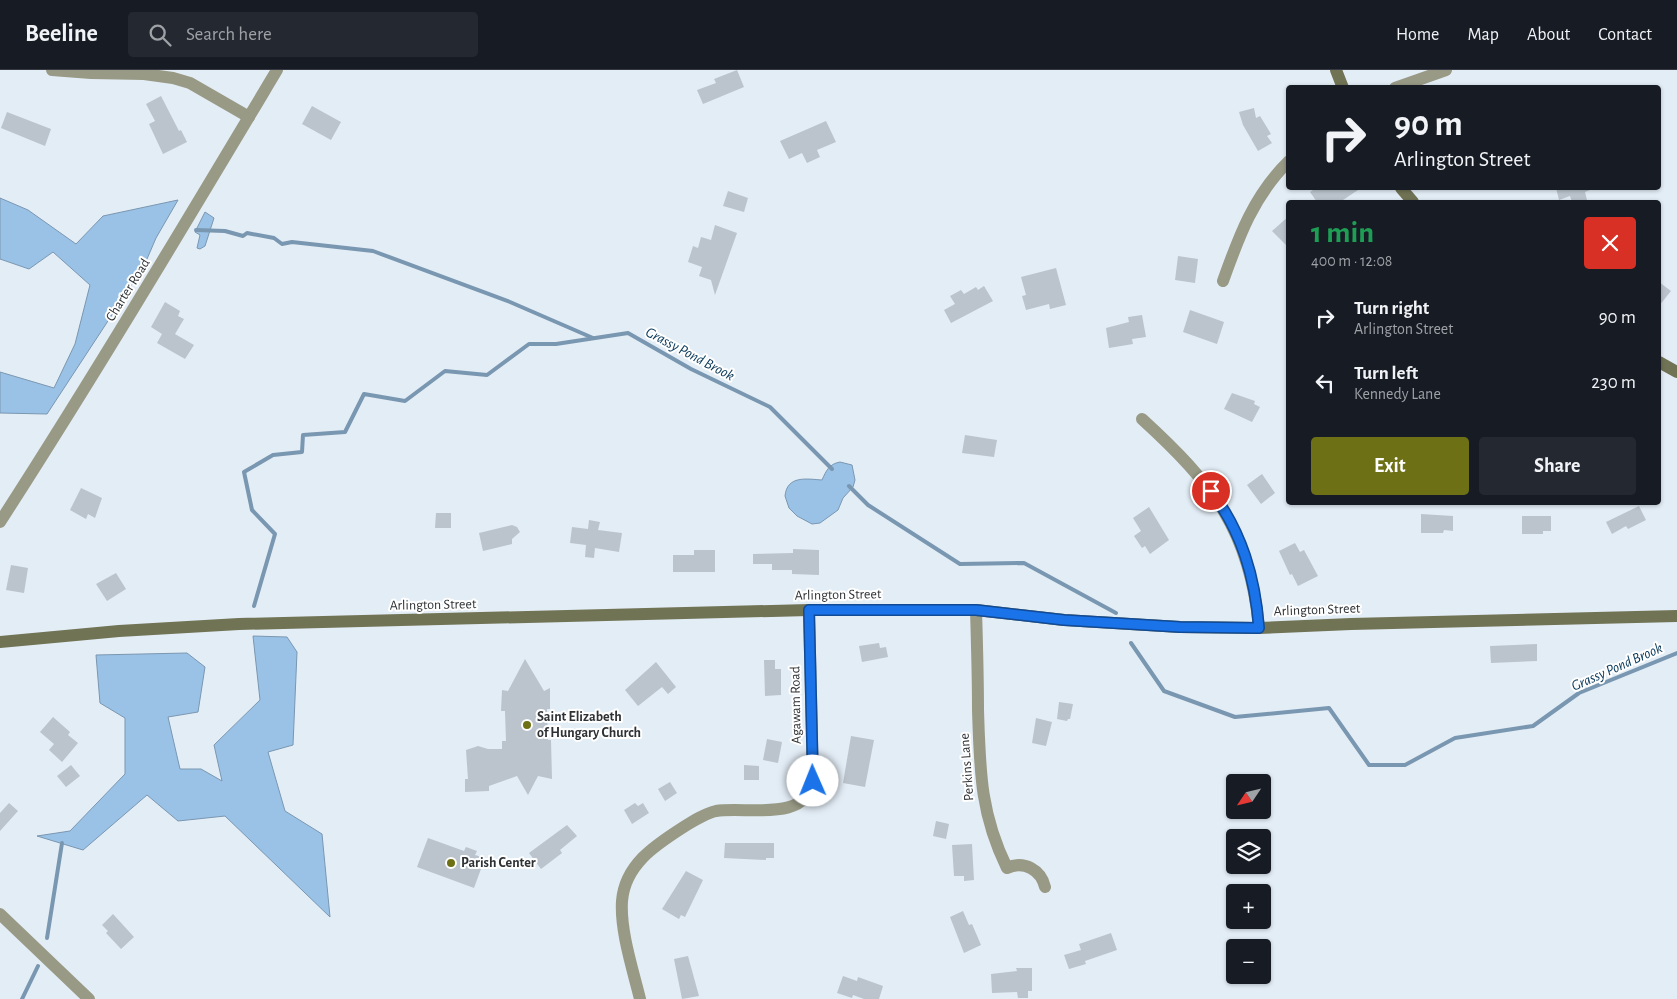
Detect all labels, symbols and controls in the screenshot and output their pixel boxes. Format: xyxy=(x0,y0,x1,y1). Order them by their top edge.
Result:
search box xyxy=(128,12,478,57)
icon: search xyxy=(146,21,174,49)
text: Beeline xyxy=(25,22,98,46)
text: Search here xyxy=(186,25,272,44)
text: Home xyxy=(1396,26,1439,44)
text: Map xyxy=(1467,26,1499,44)
text: About xyxy=(1527,26,1570,44)
text: Contact xyxy=(1598,26,1652,44)
icon: right xyxy=(1311,105,1376,170)
text: 90 m xyxy=(1394,107,1463,142)
text: Arlington Street xyxy=(1394,148,1531,170)
button: close xyxy=(1584,217,1636,269)
text: 1 min xyxy=(1311,218,1374,248)
text: 400 m · 12:08 xyxy=(1311,253,1392,269)
street label: Charter Road xyxy=(103,256,153,324)
text: Turn right xyxy=(1354,299,1429,318)
icon: right xyxy=(1311,304,1339,332)
text: 90 m xyxy=(1599,308,1636,327)
text: Arlington Street xyxy=(1354,321,1453,337)
water label: Grassy Pond Brook xyxy=(643,324,737,384)
text: Turn left xyxy=(1354,364,1418,383)
icon: left xyxy=(1311,369,1339,397)
text: 230 m xyxy=(1591,373,1636,392)
text: Kennedy Lane xyxy=(1354,386,1441,402)
button: Exit xyxy=(1311,437,1469,495)
button: Share xyxy=(1479,437,1636,495)
pin xyxy=(1190,470,1232,512)
icon: arrive xyxy=(1197,477,1225,505)
street label: Arlington Street xyxy=(794,587,882,603)
street label: Arlington Street xyxy=(389,597,477,613)
street label: Arlington Street xyxy=(1273,601,1361,619)
water label: Grassy Pond Brook xyxy=(1569,640,1665,694)
street label: Agawam Road xyxy=(788,666,804,744)
place label: Saint Elizabeth of Hungary Church xyxy=(537,710,641,740)
marker: Saint Elizabeth of Hungary Church xyxy=(521,719,533,731)
street label: Perkins Lane xyxy=(958,733,976,801)
position arrow xyxy=(786,754,838,806)
north arrow xyxy=(1226,774,1271,819)
map controls xyxy=(1226,774,1271,984)
button: layers xyxy=(1226,829,1271,874)
place label: Parish Center xyxy=(461,856,536,870)
marker: Parish Center xyxy=(445,857,457,869)
button: + xyxy=(1226,884,1271,929)
button: − xyxy=(1226,939,1271,984)

